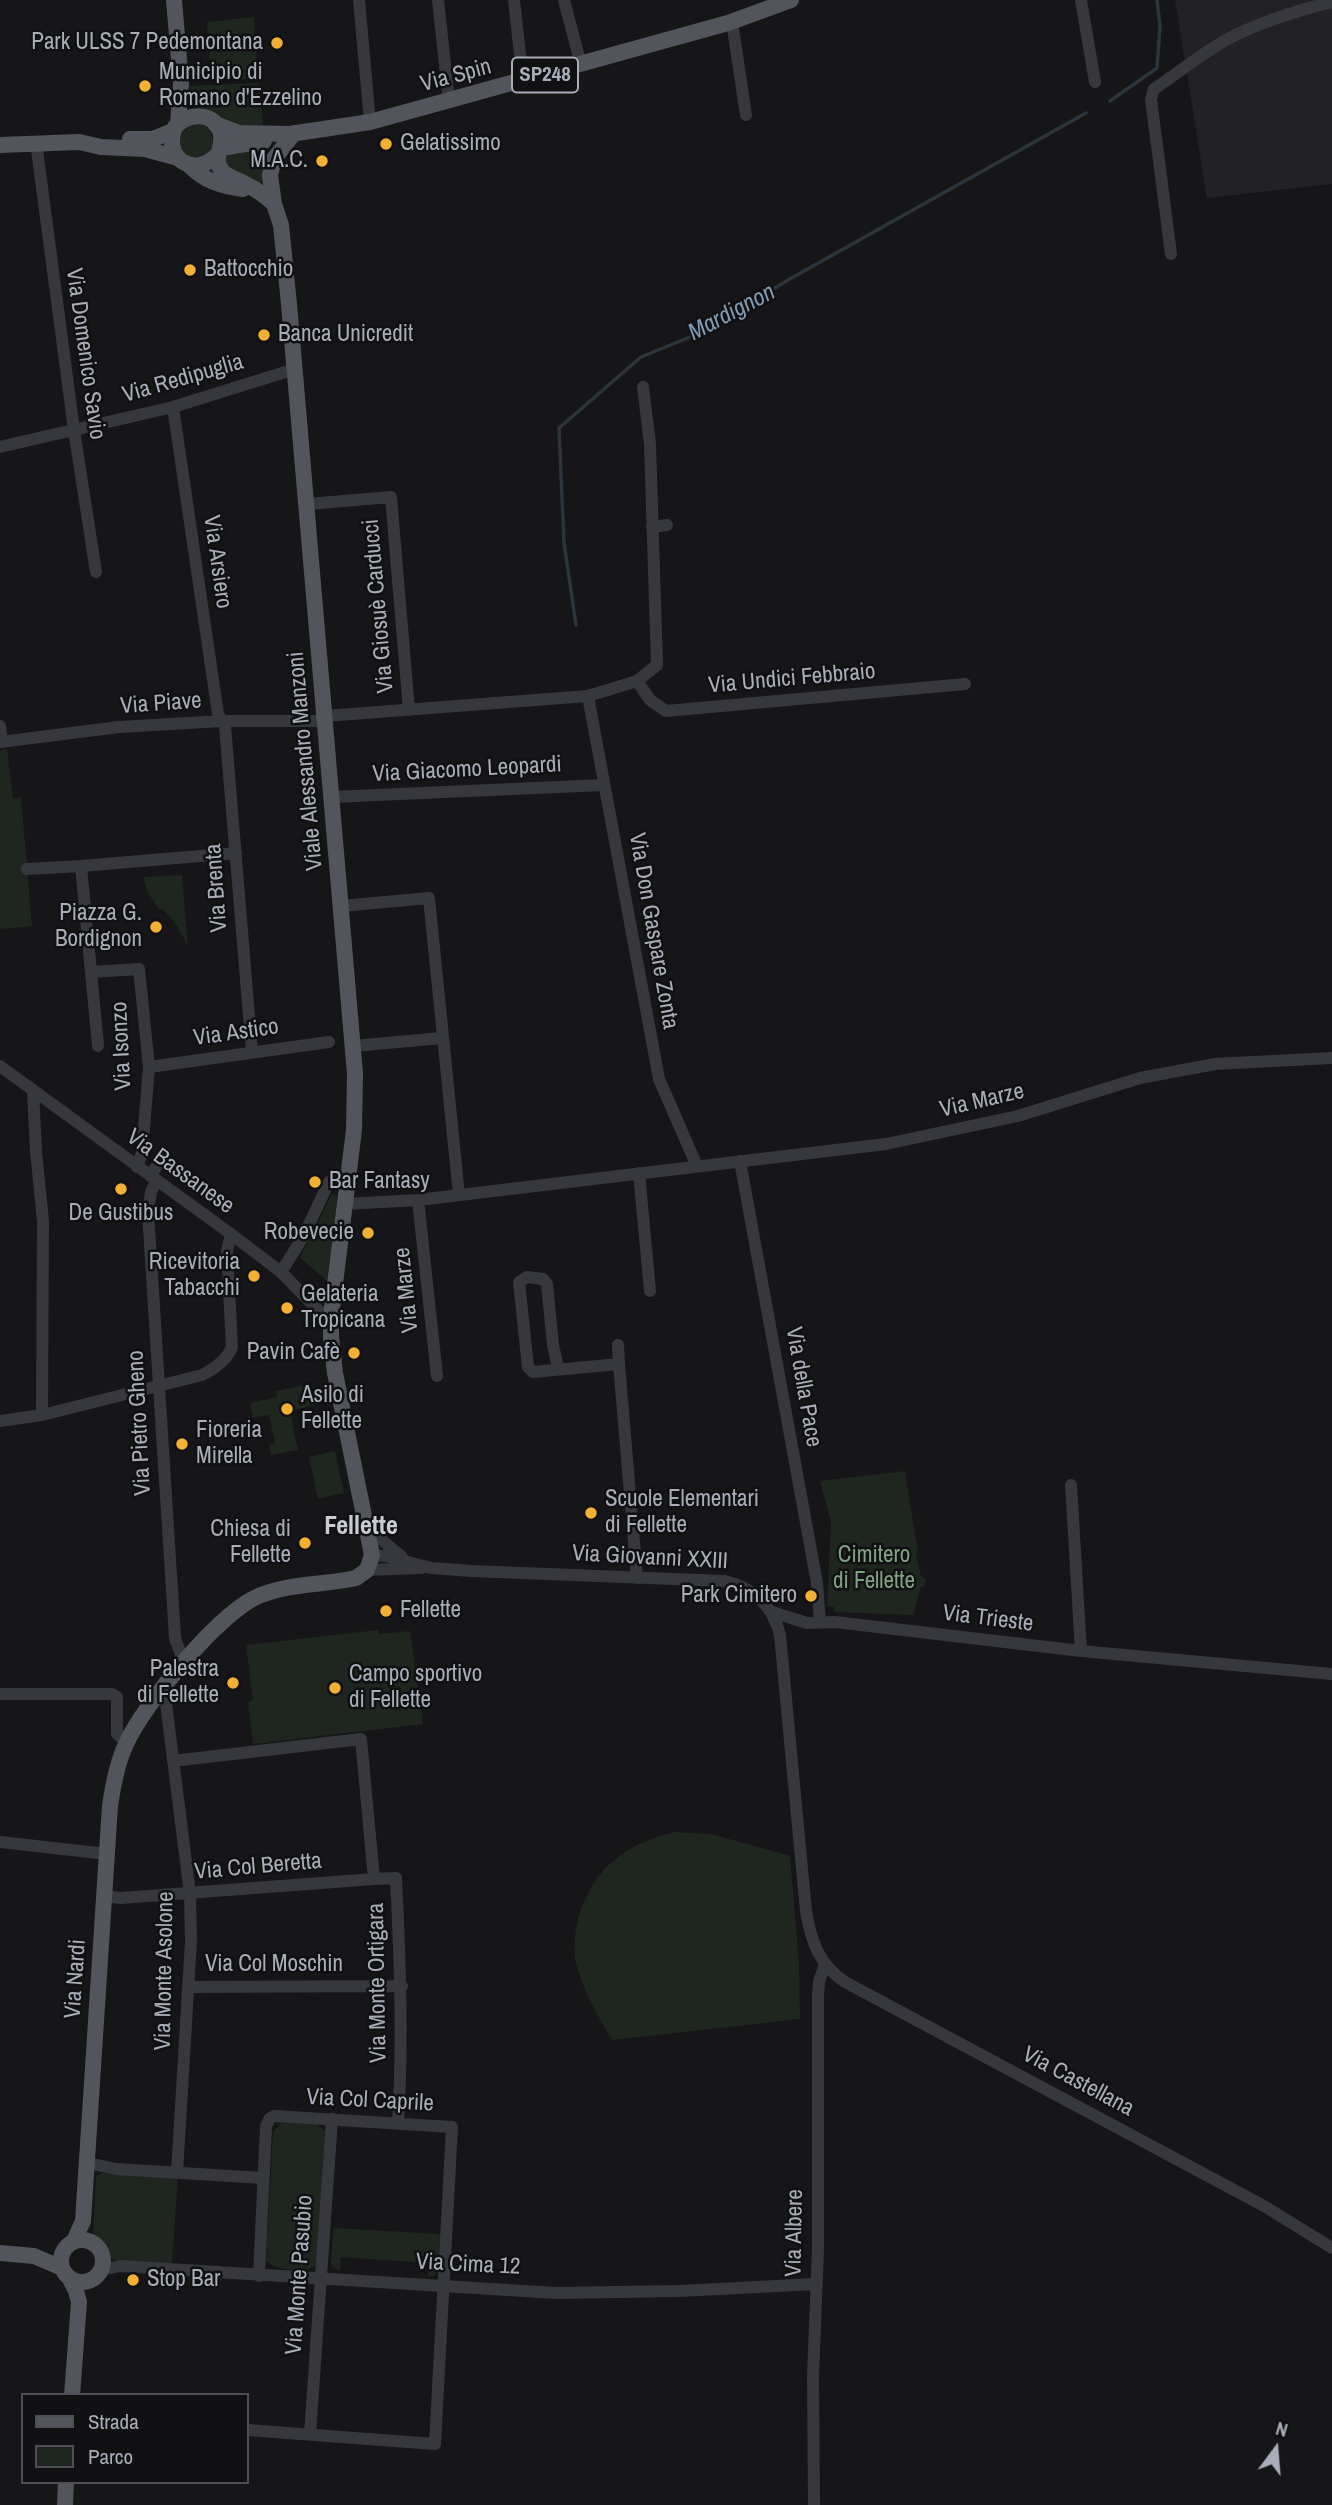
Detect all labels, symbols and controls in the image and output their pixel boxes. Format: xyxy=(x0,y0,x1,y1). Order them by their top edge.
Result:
place label: Park ULSS 7 Pedemontana xyxy=(31,29,263,57)
marker: Park ULSS 7 Pedemontana xyxy=(269,35,285,51)
street label: Via Spin xyxy=(418,53,494,99)
road number: SP248 xyxy=(512,57,578,92)
place label: Municipio di Romano d'Ezzelino xyxy=(159,59,322,113)
marker: Municipio di Romano d'Ezzelino xyxy=(137,78,153,94)
place label: Gelatissimo xyxy=(400,130,501,158)
marker: Gelatissimo xyxy=(378,136,394,152)
place label: M.A.C. xyxy=(250,147,308,175)
marker: M.A.C. xyxy=(314,153,330,169)
place label: Battocchio xyxy=(204,256,293,284)
marker: Battocchio xyxy=(182,262,198,278)
street label: Via Domenico Savio xyxy=(59,267,111,441)
water label: Mardignon xyxy=(684,278,780,348)
place label: Banca Unicredit xyxy=(278,321,413,349)
marker: Banca Unicredit xyxy=(256,327,272,343)
street label: Via Redipuglia xyxy=(119,349,247,409)
street label: Via Arsiero xyxy=(197,514,237,610)
street label: Via Giosuè Carducci xyxy=(358,518,400,694)
street label: Viale Alessandro Manzoni xyxy=(283,650,329,872)
street label: Via Undici Febbraio xyxy=(707,658,877,700)
street label: Via Piave xyxy=(119,687,203,721)
street label: Via Giacomo Leopardi xyxy=(372,751,562,789)
street label: Via Don Gaspare Zonta xyxy=(622,831,684,1031)
street label: Via Brenta xyxy=(200,843,234,933)
place label: Piazza G. Bordignon xyxy=(55,900,142,954)
marker: Piazza G. Bordignon xyxy=(148,919,164,935)
street label: Via Isonzo xyxy=(106,1001,138,1091)
street label: Via Astico xyxy=(192,1013,280,1053)
street label: Via Marze xyxy=(937,1078,1027,1124)
street label: Via Bassanese xyxy=(121,1124,239,1220)
place label: Bar Fantasy xyxy=(329,1168,430,1196)
marker: Bar Fantasy xyxy=(307,1174,323,1190)
marker: De Gustibus xyxy=(113,1181,129,1197)
place label: De Gustibus xyxy=(69,1200,173,1228)
place label: Robevecie xyxy=(264,1219,354,1247)
marker: Robevecie xyxy=(360,1225,376,1241)
street label: Via Marze xyxy=(389,1246,425,1334)
place label: Ricevitoria Tabacchi xyxy=(149,1249,240,1303)
marker: Ricevitoria Tabacchi xyxy=(246,1268,262,1284)
place label: Gelateria Tropicana xyxy=(301,1281,385,1335)
marker: Gelateria Tropicana xyxy=(279,1300,295,1316)
street label: Via della Pace xyxy=(779,1325,827,1449)
place label: Pavin Cafè xyxy=(247,1339,340,1367)
marker: Pavin Cafè xyxy=(346,1345,362,1361)
street label: Via Pietro Gheno xyxy=(122,1350,158,1496)
place label: Asilo di Fellette xyxy=(301,1382,364,1436)
marker: Asilo di Fellette xyxy=(279,1401,295,1417)
place label: Fioreria Mirella xyxy=(196,1417,262,1471)
marker: Fioreria Mirella xyxy=(174,1436,190,1452)
place label: Scuole Elementari di Fellette xyxy=(605,1486,759,1540)
marker: Scuole Elementari di Fellette xyxy=(583,1505,599,1521)
district label: Fellette xyxy=(324,1511,398,1543)
place label: Chiesa di Fellette xyxy=(210,1516,291,1570)
marker: Chiesa di Fellette xyxy=(297,1535,313,1551)
street label: Via Giovanni XXIII xyxy=(571,1540,729,1576)
park label: Cimitero di Fellette xyxy=(833,1542,915,1596)
place label: Park Cimitero xyxy=(681,1582,797,1610)
marker: Park Cimitero xyxy=(803,1588,819,1604)
place label: Fellette xyxy=(400,1597,461,1625)
street label: Via Trieste xyxy=(941,1600,1035,1638)
marker: Fellette xyxy=(378,1603,394,1619)
place label: Palestra di Fellette xyxy=(137,1656,219,1710)
place label: Campo sportivo di Fellette xyxy=(349,1661,482,1715)
marker: Palestra di Fellette xyxy=(225,1675,241,1691)
marker: Campo sportivo di Fellette xyxy=(327,1680,343,1696)
street label: Via Col Beretta xyxy=(193,1848,323,1886)
street label: Via Monte Asolone xyxy=(150,1891,180,2051)
street label: Via Monte Ortigara xyxy=(363,1903,393,2063)
street label: Via Nardi xyxy=(59,1938,93,2020)
street label: Via Col Moschin xyxy=(205,1951,343,1979)
street label: Via Castellana xyxy=(1018,2041,1138,2123)
street label: Via Col Caprile xyxy=(306,2084,434,2118)
street label: Via Albere xyxy=(780,2189,810,2277)
street label: Via Monte Pasubio xyxy=(281,2194,319,2356)
street label: Via Cima 12 xyxy=(415,2248,521,2282)
place label: Stop Bar xyxy=(147,2266,220,2294)
marker: Stop Bar xyxy=(125,2272,141,2288)
legend xyxy=(21,2393,248,2484)
text: Strada xyxy=(88,2407,139,2436)
north arrow xyxy=(1241,2414,1311,2484)
text: N xyxy=(1273,2415,1291,2443)
text: Parco xyxy=(88,2442,133,2471)

